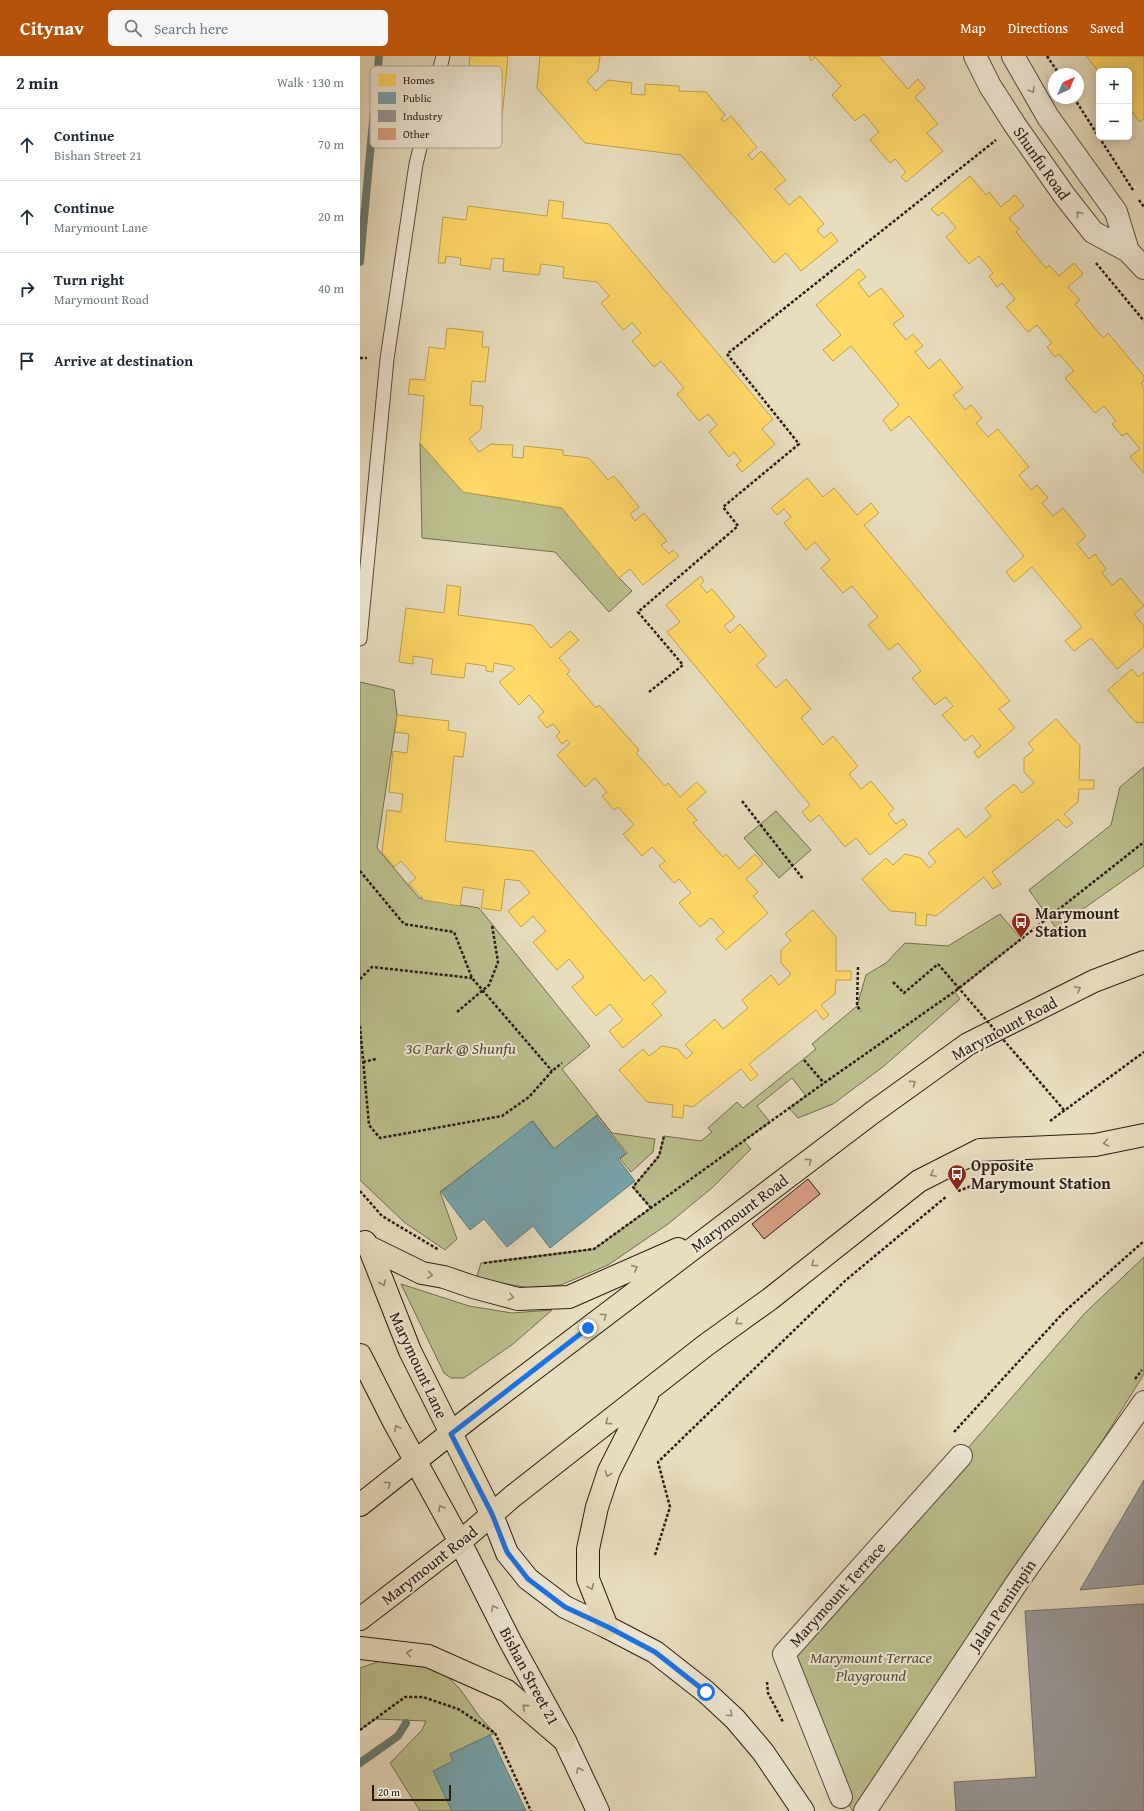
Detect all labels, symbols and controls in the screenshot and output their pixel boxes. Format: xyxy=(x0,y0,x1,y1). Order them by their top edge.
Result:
search box xyxy=(108,10,388,46)
text: Citynav xyxy=(20,14,84,42)
icon: search xyxy=(122,17,144,39)
text: Search here xyxy=(154,18,228,39)
text: Map xyxy=(960,18,986,38)
text: Directions xyxy=(1008,18,1068,38)
text: Saved xyxy=(1090,18,1124,38)
legend xyxy=(370,66,502,148)
north arrow xyxy=(1048,68,1084,104)
map controls xyxy=(1096,68,1132,140)
button: + xyxy=(1096,68,1132,104)
text: 2 min xyxy=(16,70,58,95)
text: Homes xyxy=(403,72,434,88)
text: Walk · 130 m xyxy=(277,73,344,92)
one-way arrow xyxy=(1028,86,1035,93)
text: Public xyxy=(403,90,432,106)
button: − xyxy=(1096,104,1132,140)
text: Industry xyxy=(403,108,443,124)
street label: Shunfu Road xyxy=(1008,121,1077,205)
text: Continue xyxy=(54,125,115,146)
text: Other xyxy=(403,126,430,142)
icon: ahead xyxy=(16,134,38,156)
text: 70 m xyxy=(318,135,344,154)
text: Bishan Street 21 xyxy=(54,146,142,165)
text: Continue xyxy=(54,197,115,218)
icon: ahead xyxy=(16,206,38,228)
text: 20 m xyxy=(318,207,344,226)
one-way arrow xyxy=(1076,211,1083,218)
text: Marymount Lane xyxy=(54,218,148,237)
text: Turn right xyxy=(54,269,125,290)
icon: right xyxy=(16,278,38,300)
text: 40 m xyxy=(318,279,344,298)
text: Marymount Road xyxy=(54,290,149,309)
icon: arrive xyxy=(16,350,38,372)
text: Arrive at destination xyxy=(54,350,193,371)
place label: Marymount Station xyxy=(1035,901,1119,943)
bus stop icon: Marymount Station xyxy=(1010,911,1032,939)
one-way arrow xyxy=(1074,986,1082,994)
street label: Marymount Road xyxy=(947,990,1062,1066)
park label: 3G Park @ Shunfu xyxy=(405,1036,516,1060)
one-way arrow xyxy=(909,1081,916,1088)
one-way arrow xyxy=(1103,1139,1109,1147)
place label: Opposite Marymount Station xyxy=(971,1153,1111,1195)
one-way arrow xyxy=(805,1158,812,1165)
bus stop icon: Opposite Marymount Station xyxy=(946,1163,968,1191)
street label: Marymount Road xyxy=(685,1168,793,1258)
one-way arrow xyxy=(930,1169,937,1177)
one-way arrow xyxy=(812,1260,819,1267)
one-way arrow xyxy=(630,1265,638,1273)
one-way arrow xyxy=(427,1270,433,1278)
one-way arrow xyxy=(379,1280,387,1287)
one-way arrow xyxy=(507,1292,514,1301)
street label: Marymount Lane xyxy=(384,1308,454,1422)
one-way arrow xyxy=(600,1314,607,1321)
one-way arrow xyxy=(735,1317,742,1325)
route end xyxy=(579,1319,597,1337)
one-way arrow xyxy=(605,1417,612,1425)
one-way arrow xyxy=(394,1424,402,1432)
one-way arrow xyxy=(604,1471,612,1478)
one-way arrow xyxy=(383,1481,390,1488)
one-way arrow xyxy=(439,1505,446,1512)
street label: Marymount Road xyxy=(376,1519,483,1610)
street label: Marymount Terrace xyxy=(783,1536,891,1652)
street label: Jalan Pemimpin xyxy=(961,1554,1042,1657)
one-way arrow xyxy=(586,1583,594,1591)
one-way arrow xyxy=(491,1605,498,1613)
street label: Bishan Street 21 xyxy=(494,1623,566,1729)
park label: Marymount Terrace Playground xyxy=(810,1645,933,1687)
one-way arrow xyxy=(406,1649,412,1658)
route start xyxy=(697,1683,715,1701)
one-way arrow xyxy=(523,1704,530,1711)
one-way arrow xyxy=(725,1709,733,1717)
one-way arrow xyxy=(576,1767,584,1774)
scale bar xyxy=(372,1783,451,1802)
text: 20 m xyxy=(378,1784,400,1800)

